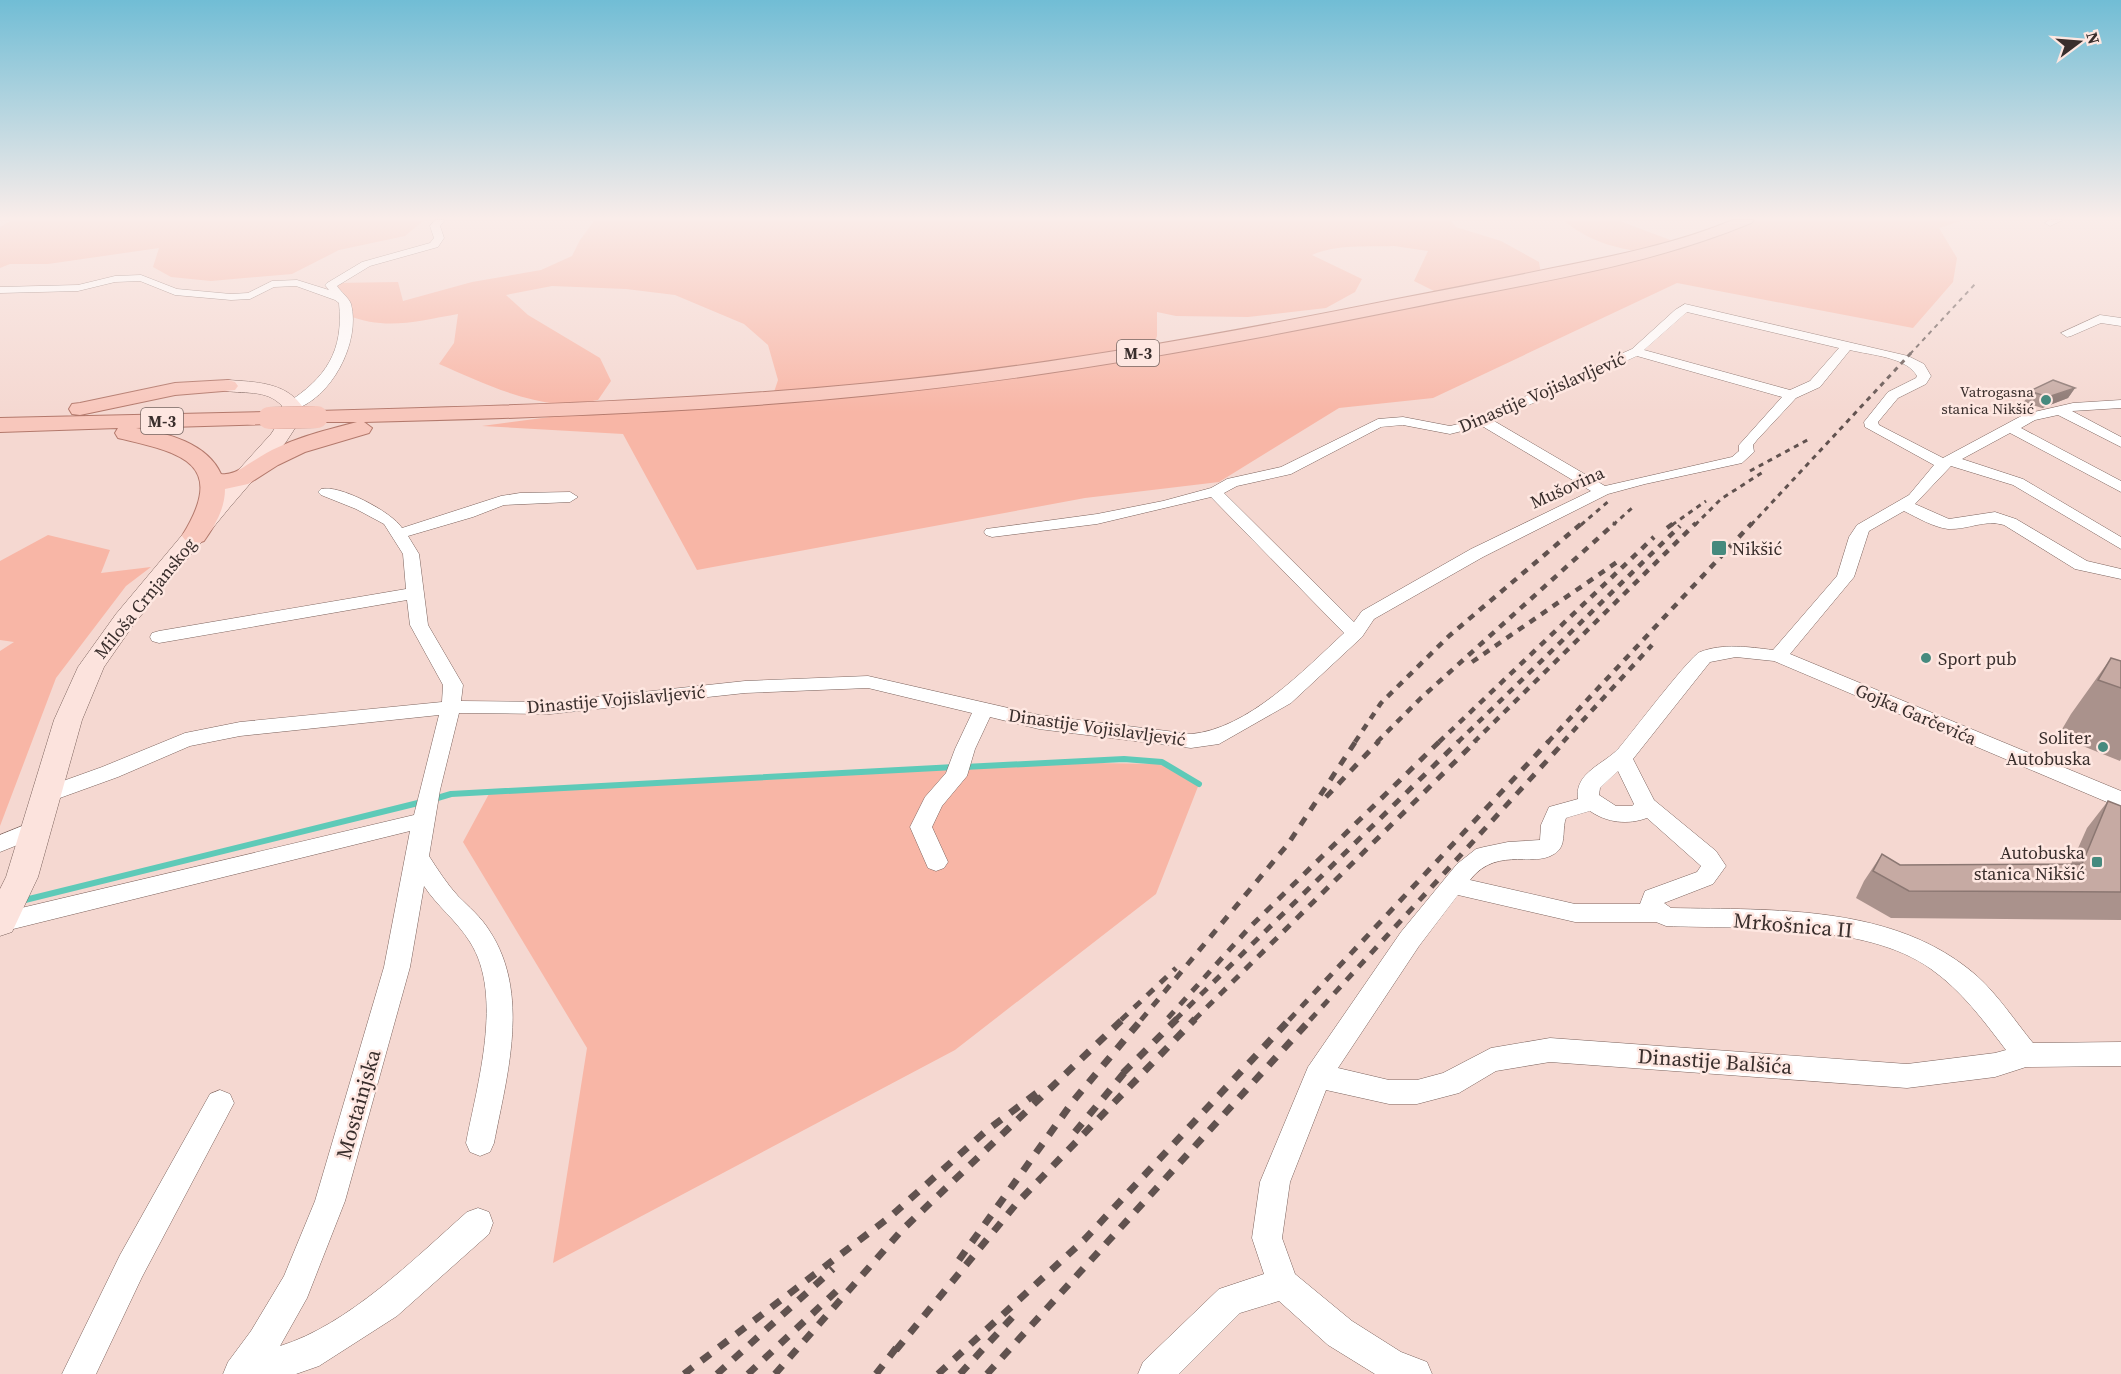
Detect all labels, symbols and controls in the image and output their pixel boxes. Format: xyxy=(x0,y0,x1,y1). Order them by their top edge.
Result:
north arrow xyxy=(2049,12,2109,72)
text: N xyxy=(2081,29,2106,47)
road number: M-3 xyxy=(1117,340,1159,366)
street label: Dinastije Vojislavljević xyxy=(1455,345,1629,438)
place label: Vatrogasna stanica Nikšić xyxy=(1941,381,2034,419)
marker: Vatrogasna stanica Nikšić xyxy=(2039,393,2053,407)
road number: M-3 xyxy=(141,408,183,434)
street label: Mušovina xyxy=(1526,459,1609,514)
street label: Miloša Crnjanskog xyxy=(88,532,202,664)
place label: Nikšić xyxy=(1732,536,1782,561)
marker: Nikšić xyxy=(1710,539,1728,557)
place label: Sport pub xyxy=(1938,646,2017,671)
marker: Sport pub xyxy=(1919,651,1933,665)
street label: Gojka Garčevića xyxy=(1852,677,1981,751)
street label: Dinastije Vojislavljević xyxy=(526,679,706,719)
street label: Dinastije Vojislavljević xyxy=(1007,702,1188,752)
place label: Soliter Autobuska xyxy=(2006,725,2092,771)
marker: Soliter Autobuska xyxy=(2096,740,2110,754)
place label: Autobuska stanica Nikšić xyxy=(1974,840,2086,886)
marker: Autobuska stanica Nikšić xyxy=(2090,855,2104,869)
street label: Mrkošnica II xyxy=(1732,905,1854,945)
street label: Dinastije Balšića xyxy=(1637,1041,1793,1081)
street label: Mostainjska xyxy=(329,1046,388,1162)

